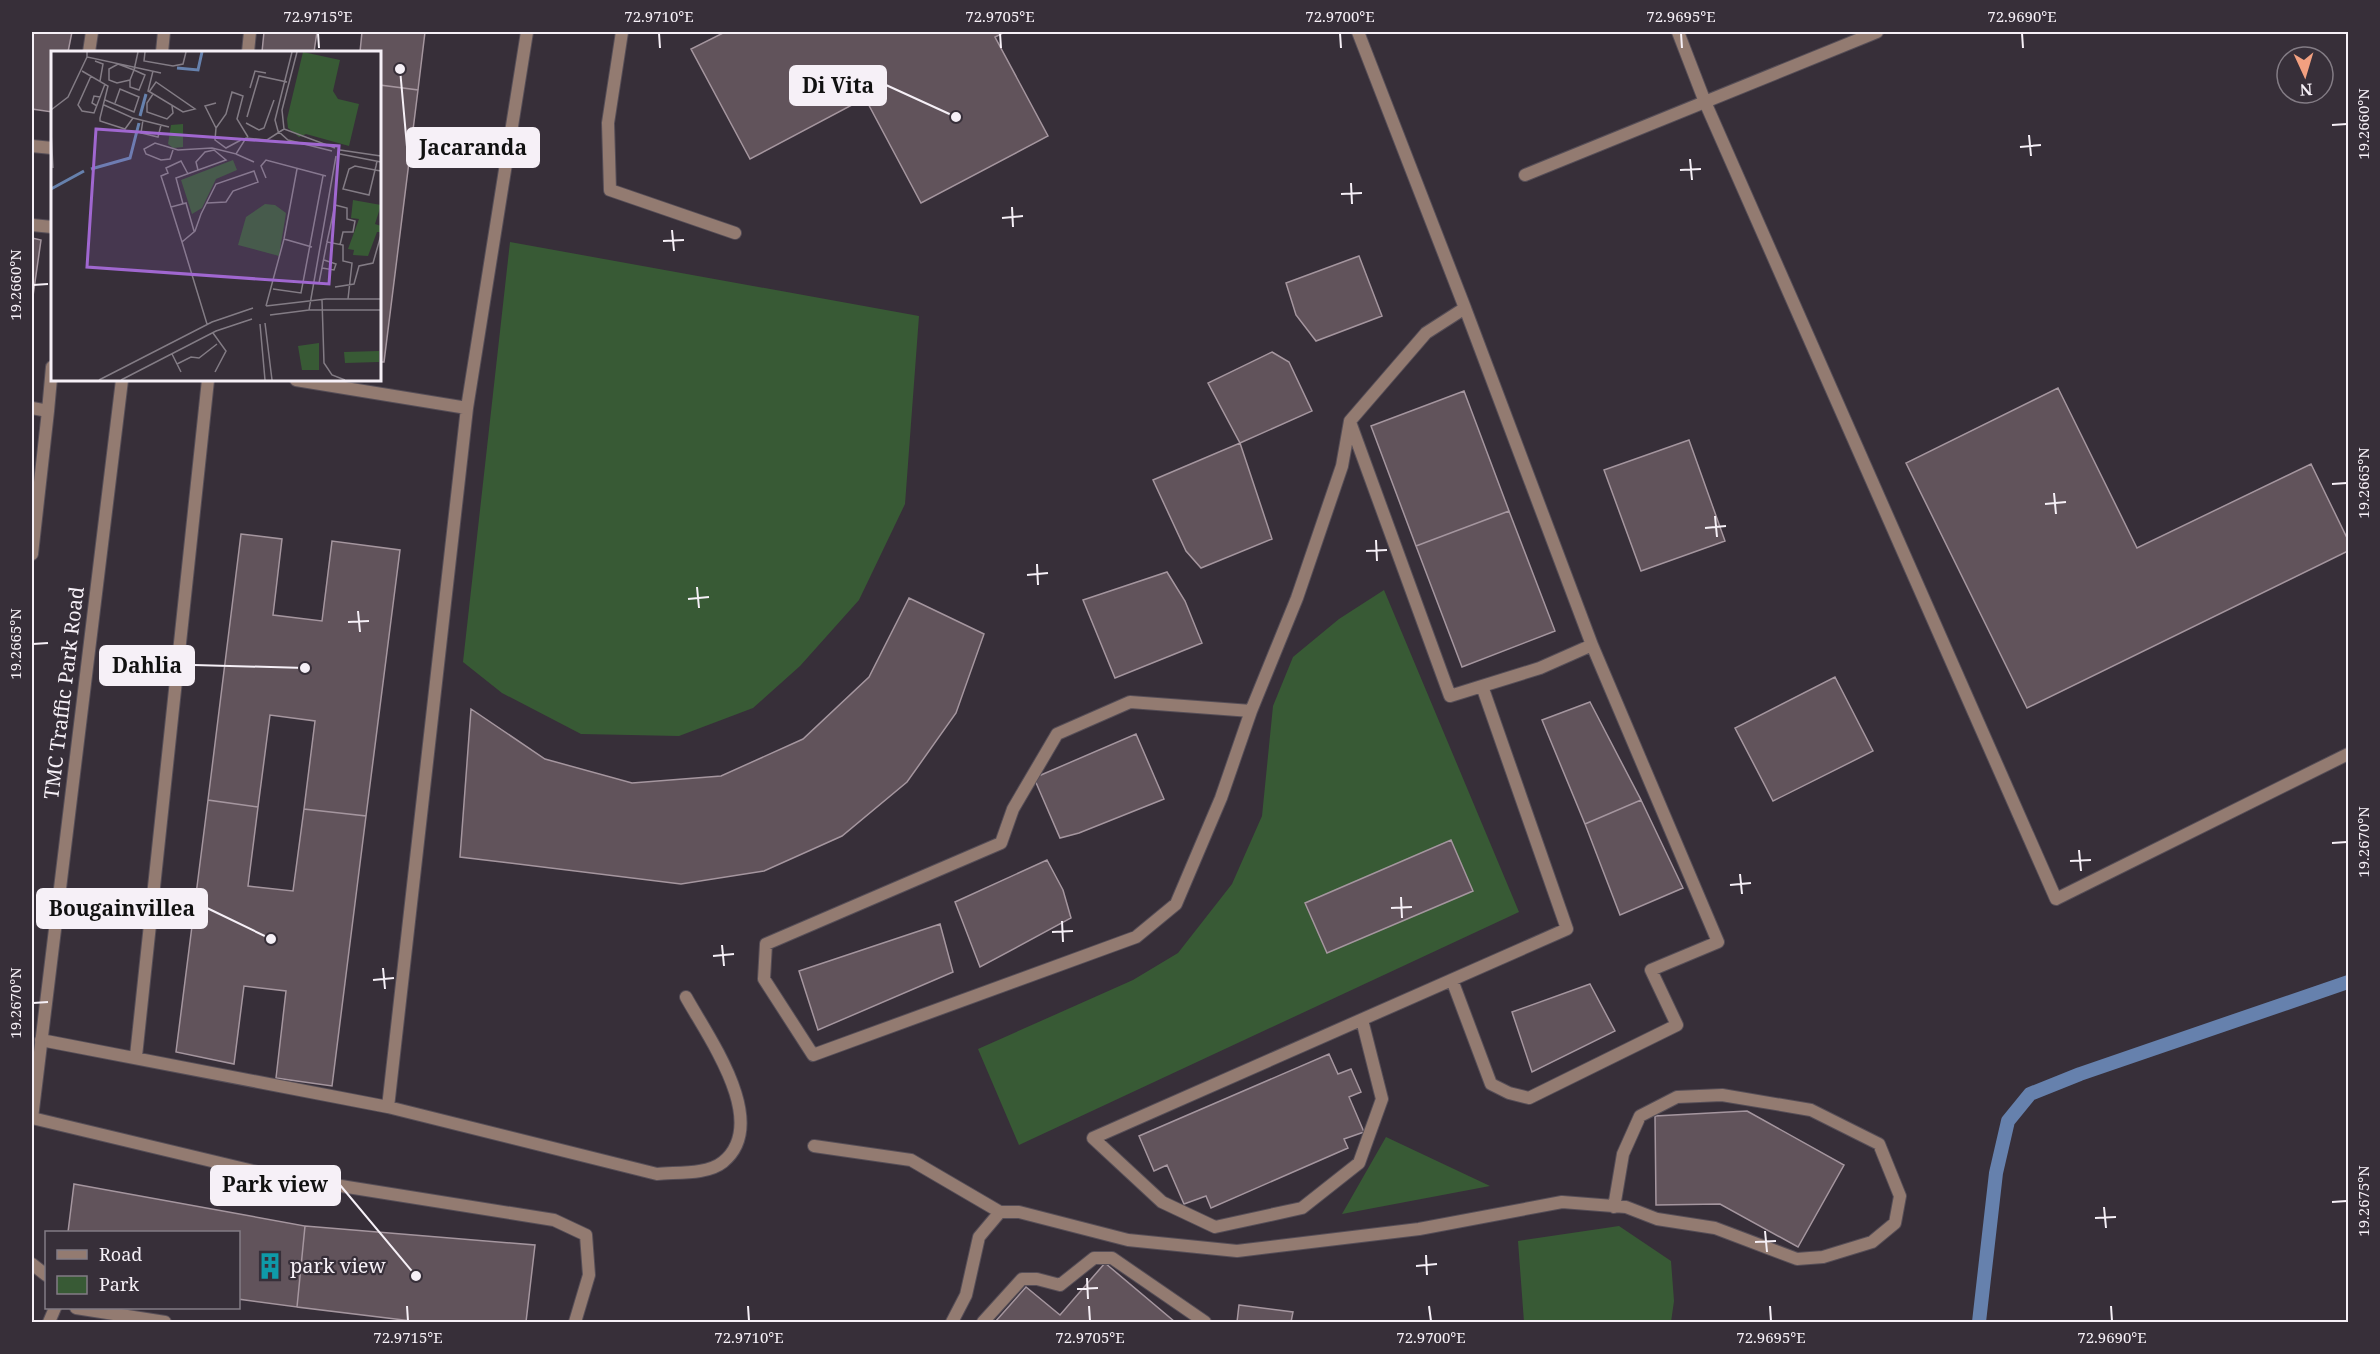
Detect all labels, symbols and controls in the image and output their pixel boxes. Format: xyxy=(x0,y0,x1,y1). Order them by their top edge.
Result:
text: 72.9715°E xyxy=(283,6,353,26)
text: 72.9710°E xyxy=(624,6,694,26)
text: 72.9705°E xyxy=(965,6,1035,26)
text: 72.9700°E xyxy=(1305,6,1375,26)
text: 72.9695°E xyxy=(1646,6,1716,26)
text: 72.9690°E xyxy=(1987,6,2057,26)
north arrow xyxy=(2275,45,2335,105)
inset map xyxy=(51,51,381,381)
callout: Di Vita xyxy=(790,66,886,105)
text: Di Vita xyxy=(802,71,874,99)
text: N xyxy=(2299,79,2313,101)
text: 19.2660°N xyxy=(2353,88,2373,160)
callout: Jacaranda xyxy=(407,128,539,167)
text: Jacaranda xyxy=(418,133,527,161)
text: 19.2660°N xyxy=(5,249,25,321)
text: 19.2665°N xyxy=(2353,447,2373,519)
street label: TMC Traffic Park Road xyxy=(37,585,90,801)
text: 19.2665°N xyxy=(5,608,25,680)
callout: Dahlia xyxy=(100,646,194,685)
text: Dahlia xyxy=(112,651,182,679)
text: 19.2670°N xyxy=(2353,806,2373,878)
callout: Bougainvillea xyxy=(37,889,207,928)
text: Bougainvillea xyxy=(49,894,195,922)
text: 19.2670°N xyxy=(5,967,25,1039)
text: 19.2675°N xyxy=(2353,1165,2373,1237)
callout: Park view xyxy=(211,1166,340,1205)
text: Park view xyxy=(222,1170,328,1198)
legend xyxy=(45,1231,240,1309)
text: Road xyxy=(99,1242,142,1266)
building icon: park view xyxy=(255,1251,285,1281)
place label: park view xyxy=(290,1252,387,1279)
text: Park xyxy=(99,1272,139,1296)
text: 72.9715°E xyxy=(373,1327,443,1347)
text: 72.9710°E xyxy=(714,1327,784,1347)
text: 72.9705°E xyxy=(1055,1327,1125,1347)
text: 72.9700°E xyxy=(1396,1327,1466,1347)
text: 72.9695°E xyxy=(1736,1327,1806,1347)
text: 72.9690°E xyxy=(2077,1327,2147,1347)

